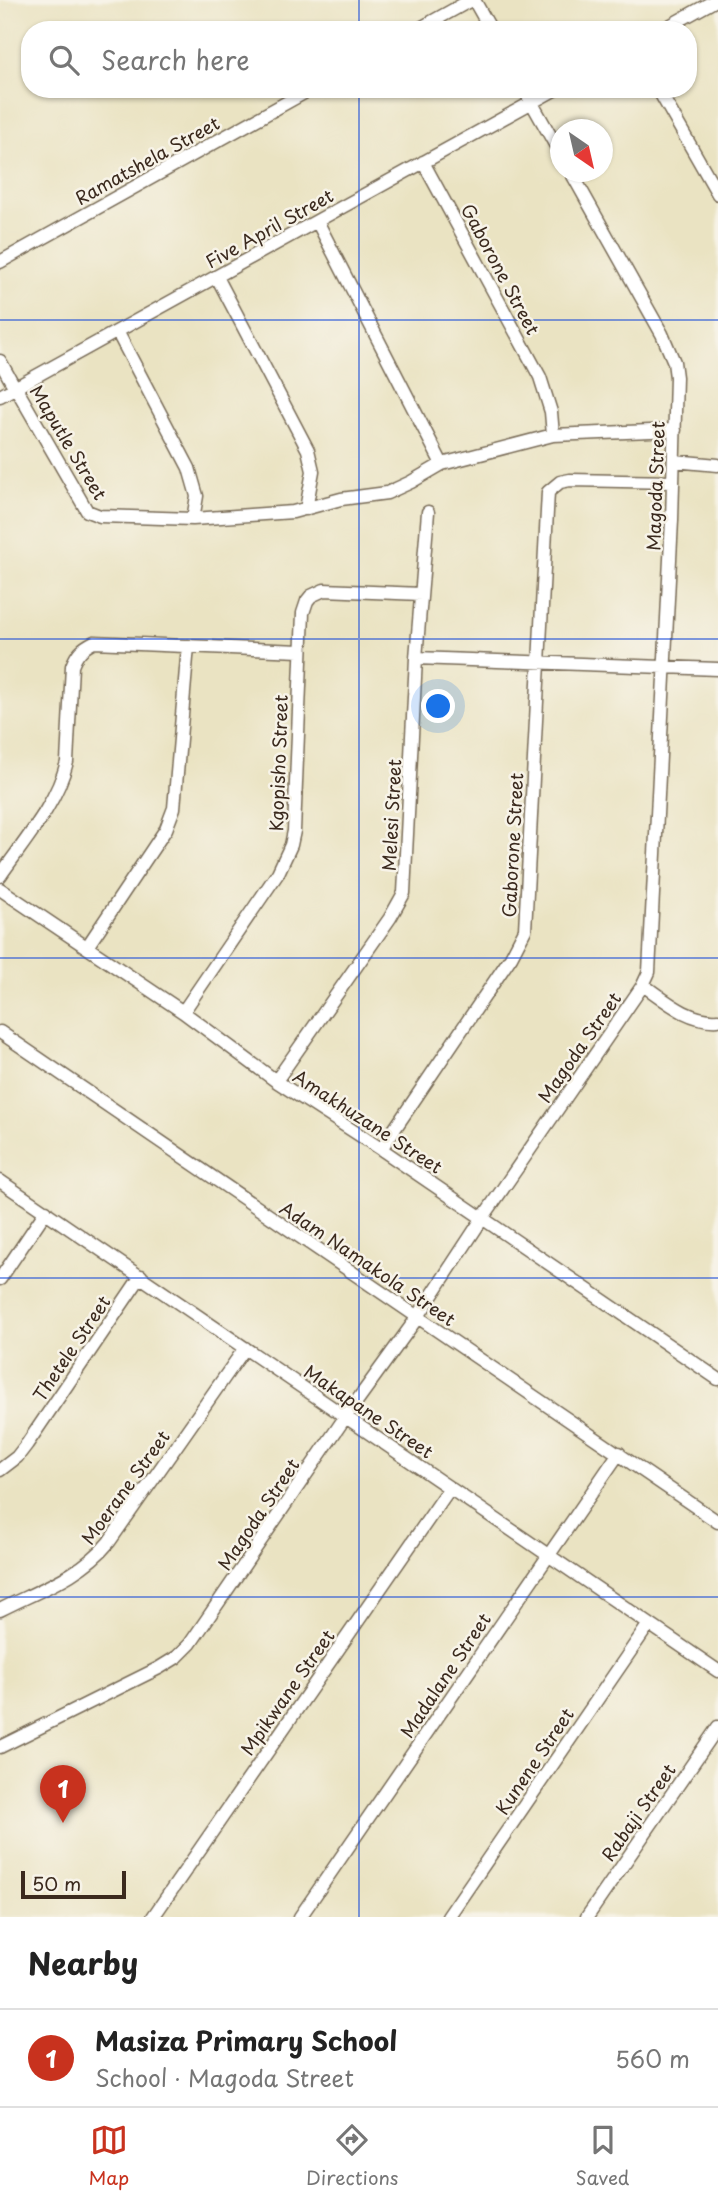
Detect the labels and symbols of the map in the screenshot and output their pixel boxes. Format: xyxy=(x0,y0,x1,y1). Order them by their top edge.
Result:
street label: Ramatshela Street xyxy=(70,109,224,211)
north arrow xyxy=(550,119,613,182)
street label: Five April Street xyxy=(200,182,338,274)
street label: Gaborone Street xyxy=(455,199,547,339)
street label: Maputle Street xyxy=(24,379,114,505)
street label: Magoda Street xyxy=(639,421,671,551)
your location xyxy=(421,689,455,723)
street label: Kgopisho Street xyxy=(262,694,294,832)
street label: Melesi Street xyxy=(375,758,407,872)
street label: Gaborone Street xyxy=(495,772,529,918)
street label: Magoda Street xyxy=(531,986,627,1108)
street label: Amakhuzane Street xyxy=(288,1062,448,1180)
street label: Adam Namakola Street xyxy=(275,1194,461,1332)
street label: Thetele Street xyxy=(26,1290,116,1406)
street label: Makapane Street xyxy=(299,1358,439,1464)
street label: Moerane Street xyxy=(74,1424,176,1550)
street label: Magoda Street xyxy=(211,1453,305,1575)
street label: Madalane Street xyxy=(393,1607,497,1743)
street label: Mpikwane Street xyxy=(233,1624,341,1760)
street label: Kunene Street xyxy=(488,1702,580,1820)
street label: Rabaji Street xyxy=(594,1758,682,1866)
pin: 1 xyxy=(40,1765,86,1823)
scale bar xyxy=(21,1868,126,1900)

